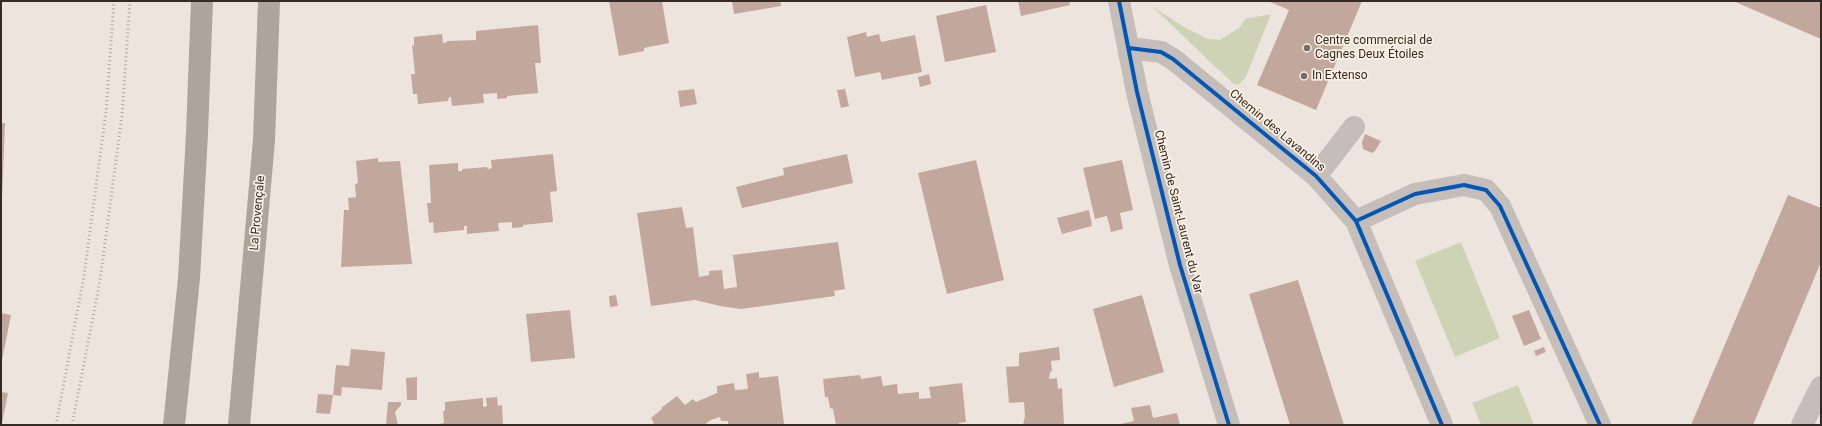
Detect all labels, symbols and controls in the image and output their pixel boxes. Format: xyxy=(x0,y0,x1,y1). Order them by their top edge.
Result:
place label: Centre commercial de Cagnes Deux Étoiles xyxy=(1315,34,1432,62)
marker: Centre commercial de Cagnes Deux Étoiles xyxy=(1302,43,1312,53)
place label: In Extenso xyxy=(1312,69,1368,83)
marker: In Extenso xyxy=(1299,71,1309,81)
street label: Chemin des Lavandins xyxy=(1226,87,1328,175)
street label: Chemin de Saint-Laurent du Var xyxy=(1151,129,1205,295)
street label: La Provençale xyxy=(248,175,268,251)

